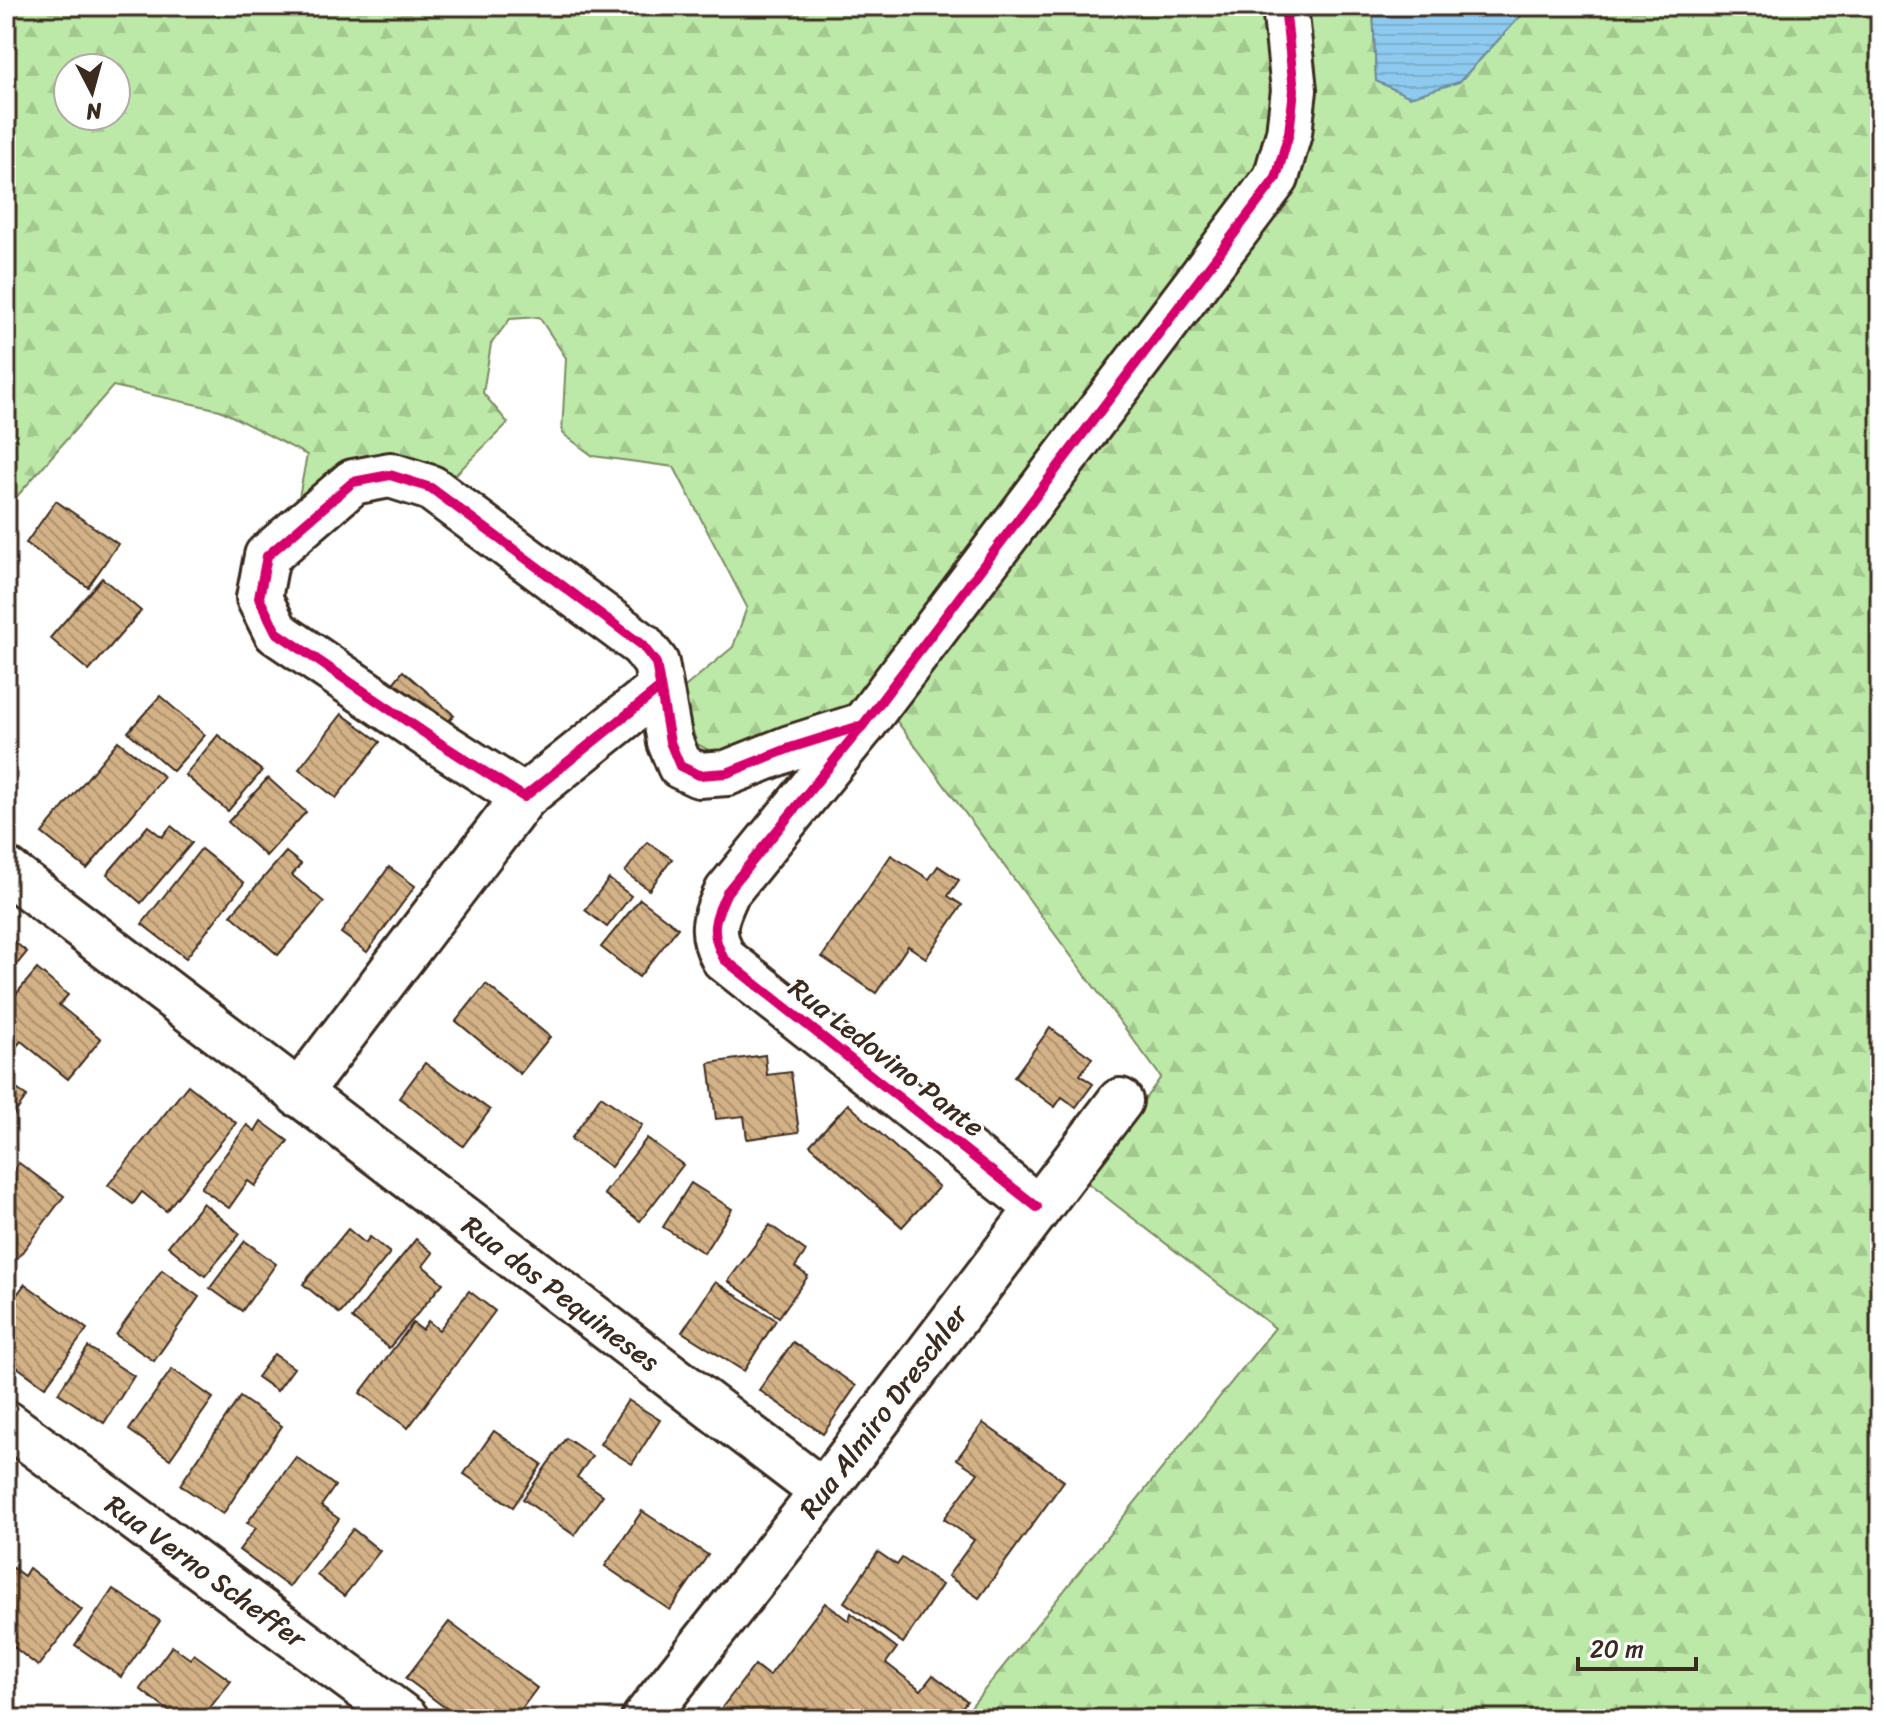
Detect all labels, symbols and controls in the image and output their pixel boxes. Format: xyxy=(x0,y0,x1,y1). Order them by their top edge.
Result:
north arrow xyxy=(52,52,132,132)
text: N xyxy=(84,91,105,132)
street label: Rua Ledovino Pante xyxy=(778,965,996,1150)
street label: Rua dos Pequineses xyxy=(451,1202,671,1385)
street label: Rua Almiro Dreschler xyxy=(786,1292,982,1529)
street label: Rua Verno Scheffer xyxy=(94,1481,318,1662)
scale bar xyxy=(1578,1621,1696,1671)
text: 20 m xyxy=(1590,1628,1644,1670)

